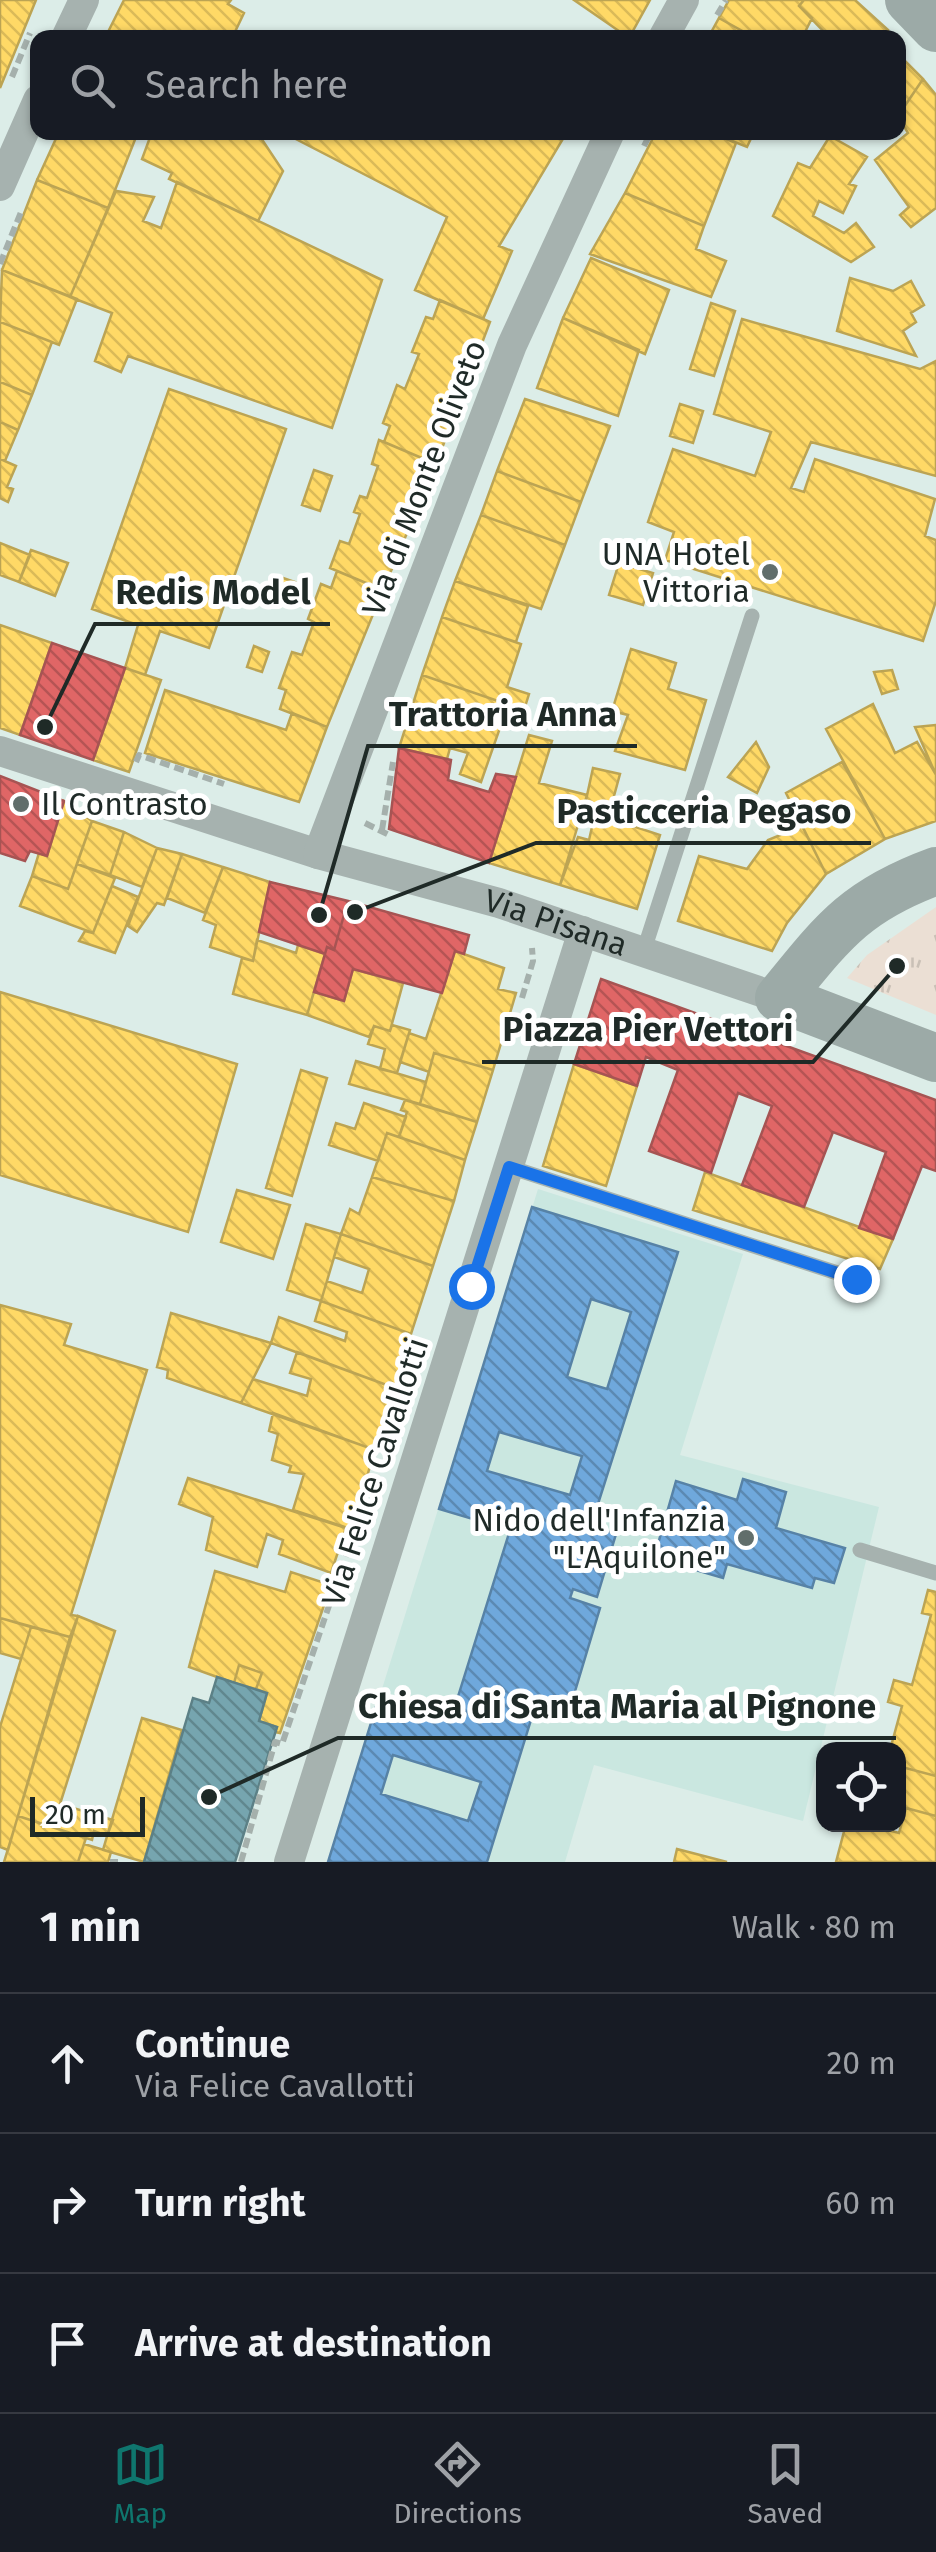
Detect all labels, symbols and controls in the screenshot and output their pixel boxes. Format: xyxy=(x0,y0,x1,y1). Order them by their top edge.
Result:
search box xyxy=(30,30,906,140)
icon: search xyxy=(65,58,120,113)
text: Search here xyxy=(145,62,348,108)
street label: Via di Monte Oliveto xyxy=(354,335,494,621)
place label: UNA Hotel Vittoria xyxy=(602,535,750,610)
callout: Redis Model xyxy=(95,559,330,624)
marker: UNA Hotel Vittoria xyxy=(759,561,781,583)
text: Redis Model xyxy=(115,571,311,613)
callout: Trattoria Anna xyxy=(368,681,637,746)
text: Trattoria Anna xyxy=(389,693,617,735)
callout: Pasticceria Pegaso xyxy=(536,778,871,843)
place label: Il Contrasto xyxy=(41,785,208,823)
text: Pasticceria Pegaso xyxy=(556,790,852,832)
marker: Il Contrasto xyxy=(10,793,32,815)
street label: Via Pisana xyxy=(480,881,632,964)
callout: Piazza Pier Vettori xyxy=(482,997,813,1062)
text: Piazza Pier Vettori xyxy=(503,1008,793,1050)
route end xyxy=(834,1257,880,1303)
route start xyxy=(449,1264,495,1310)
street label: Via Felice Cavallotti xyxy=(314,1333,436,1611)
place label: Nido dell'Infanzia "L'Aquilone" xyxy=(472,1501,726,1576)
marker: Nido dell'Infanzia "L'Aquilone" xyxy=(735,1527,757,1549)
callout: Chiesa di Santa Maria al Pignone xyxy=(338,1673,896,1738)
text: Chiesa di Santa Maria al Pignone xyxy=(358,1685,876,1727)
map controls xyxy=(816,1742,906,1832)
button: locate xyxy=(816,1742,906,1832)
scale bar xyxy=(30,1792,145,1836)
text: 20 m xyxy=(45,1798,106,1831)
text: 1 min xyxy=(40,1902,141,1952)
text: Walk · 80 m xyxy=(732,1908,896,1946)
text: Continue xyxy=(135,2021,290,2067)
icon: ahead xyxy=(40,2036,95,2091)
text: 20 m xyxy=(826,2044,896,2082)
text: Via Felice Cavallotti xyxy=(135,2067,415,2105)
icon: right xyxy=(40,2176,95,2231)
text: Turn right xyxy=(135,2180,305,2226)
text: 60 m xyxy=(825,2184,896,2222)
icon: arrive xyxy=(40,2316,95,2371)
text: Arrive at destination xyxy=(135,2320,492,2366)
tab: Map xyxy=(113,2437,168,2530)
tab: Directions xyxy=(393,2437,522,2530)
tab: Saved xyxy=(747,2437,823,2530)

